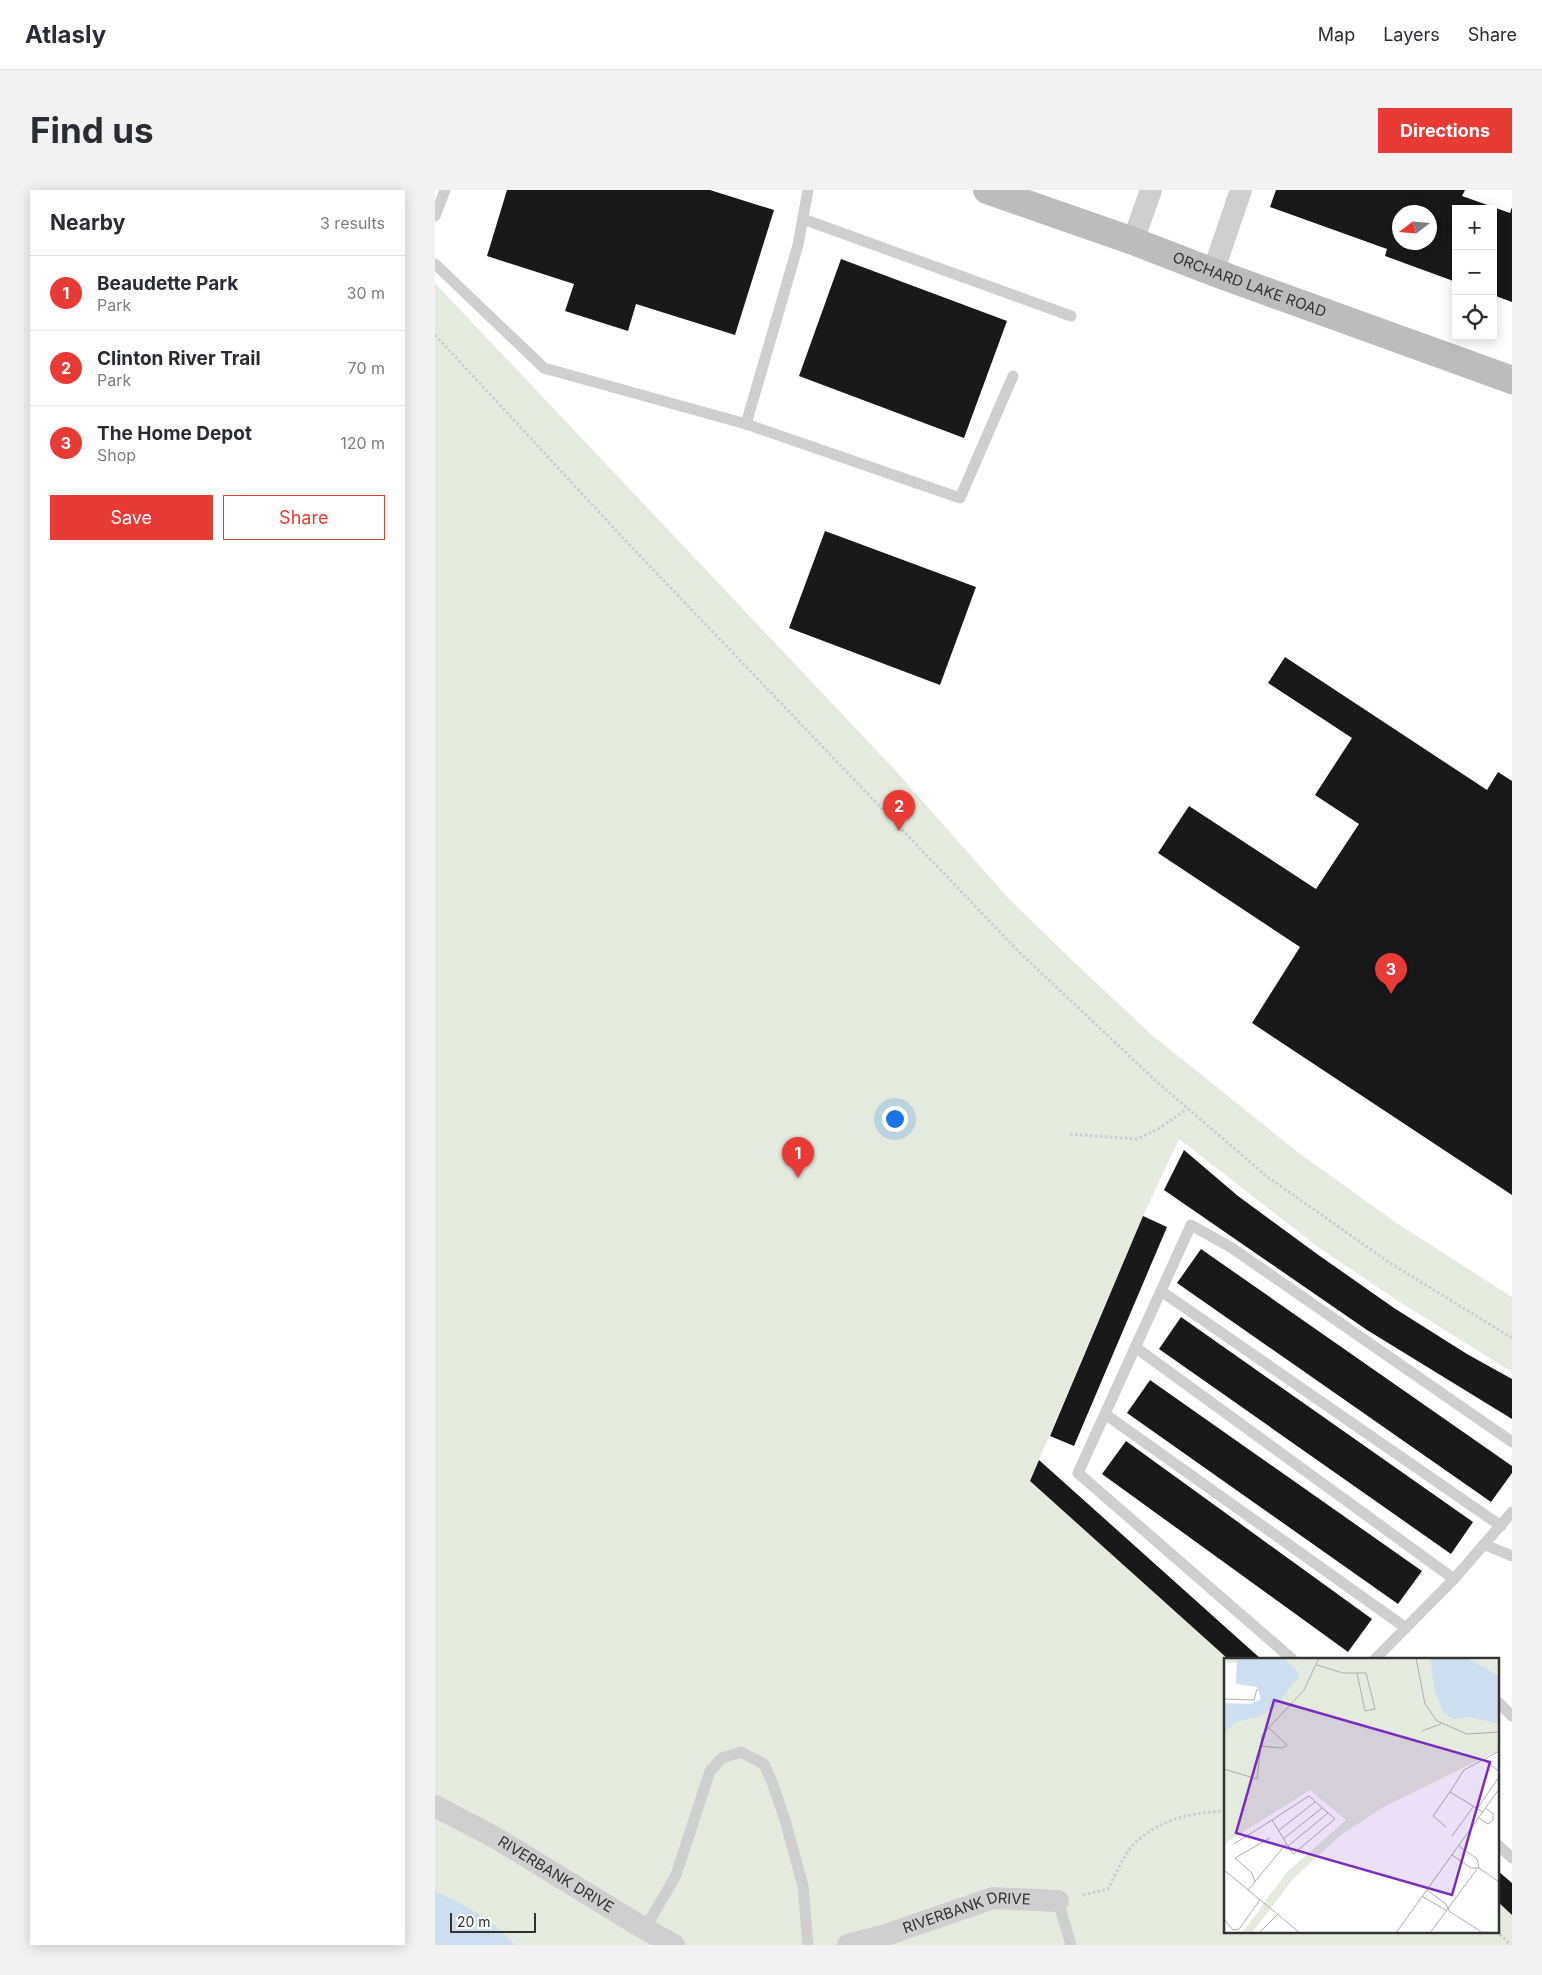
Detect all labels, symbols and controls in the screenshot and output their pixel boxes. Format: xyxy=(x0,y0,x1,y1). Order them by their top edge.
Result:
text: Atlasly xyxy=(25,20,106,49)
text: Map xyxy=(1318,24,1355,45)
text: Layers xyxy=(1383,24,1440,45)
text: Share xyxy=(1468,24,1517,45)
button: Directions xyxy=(1378,108,1512,153)
text: Find us xyxy=(30,109,154,151)
north arrow xyxy=(1392,205,1437,250)
map controls xyxy=(1452,205,1497,340)
button: + xyxy=(1452,205,1497,250)
text: Nearby xyxy=(50,210,125,235)
text: 3 results xyxy=(320,213,385,233)
street label: ORCHARD LAKE ROAD xyxy=(1170,247,1329,321)
button: − xyxy=(1452,250,1497,295)
text: Beaudette Park xyxy=(97,272,238,295)
text: 1 xyxy=(63,283,69,303)
text: 30 m xyxy=(347,283,385,303)
text: Park xyxy=(97,295,131,315)
button: locate xyxy=(1452,295,1497,340)
text: Clinton River Trail xyxy=(97,347,261,370)
text: 2 xyxy=(61,358,71,378)
text: 70 m xyxy=(348,358,385,378)
text: Park xyxy=(97,370,131,390)
text: The Home Depot xyxy=(97,422,252,445)
text: 3 xyxy=(61,433,71,453)
text: 120 m xyxy=(340,433,385,453)
text: Shop xyxy=(97,445,136,465)
button: Save xyxy=(50,495,213,540)
button: Share xyxy=(223,495,385,540)
pin: 2 xyxy=(883,790,915,831)
pin: 3 xyxy=(1375,953,1407,994)
your location xyxy=(882,1106,908,1132)
pin: 1 xyxy=(782,1137,814,1178)
inset map xyxy=(1224,1658,1499,1932)
street label: RIVERBANK DRIVE xyxy=(495,1831,618,1917)
street label: RIVERBANK DRIVE xyxy=(900,1887,1031,1937)
scale bar xyxy=(450,1910,536,1933)
text: 20 m xyxy=(457,1913,491,1930)

